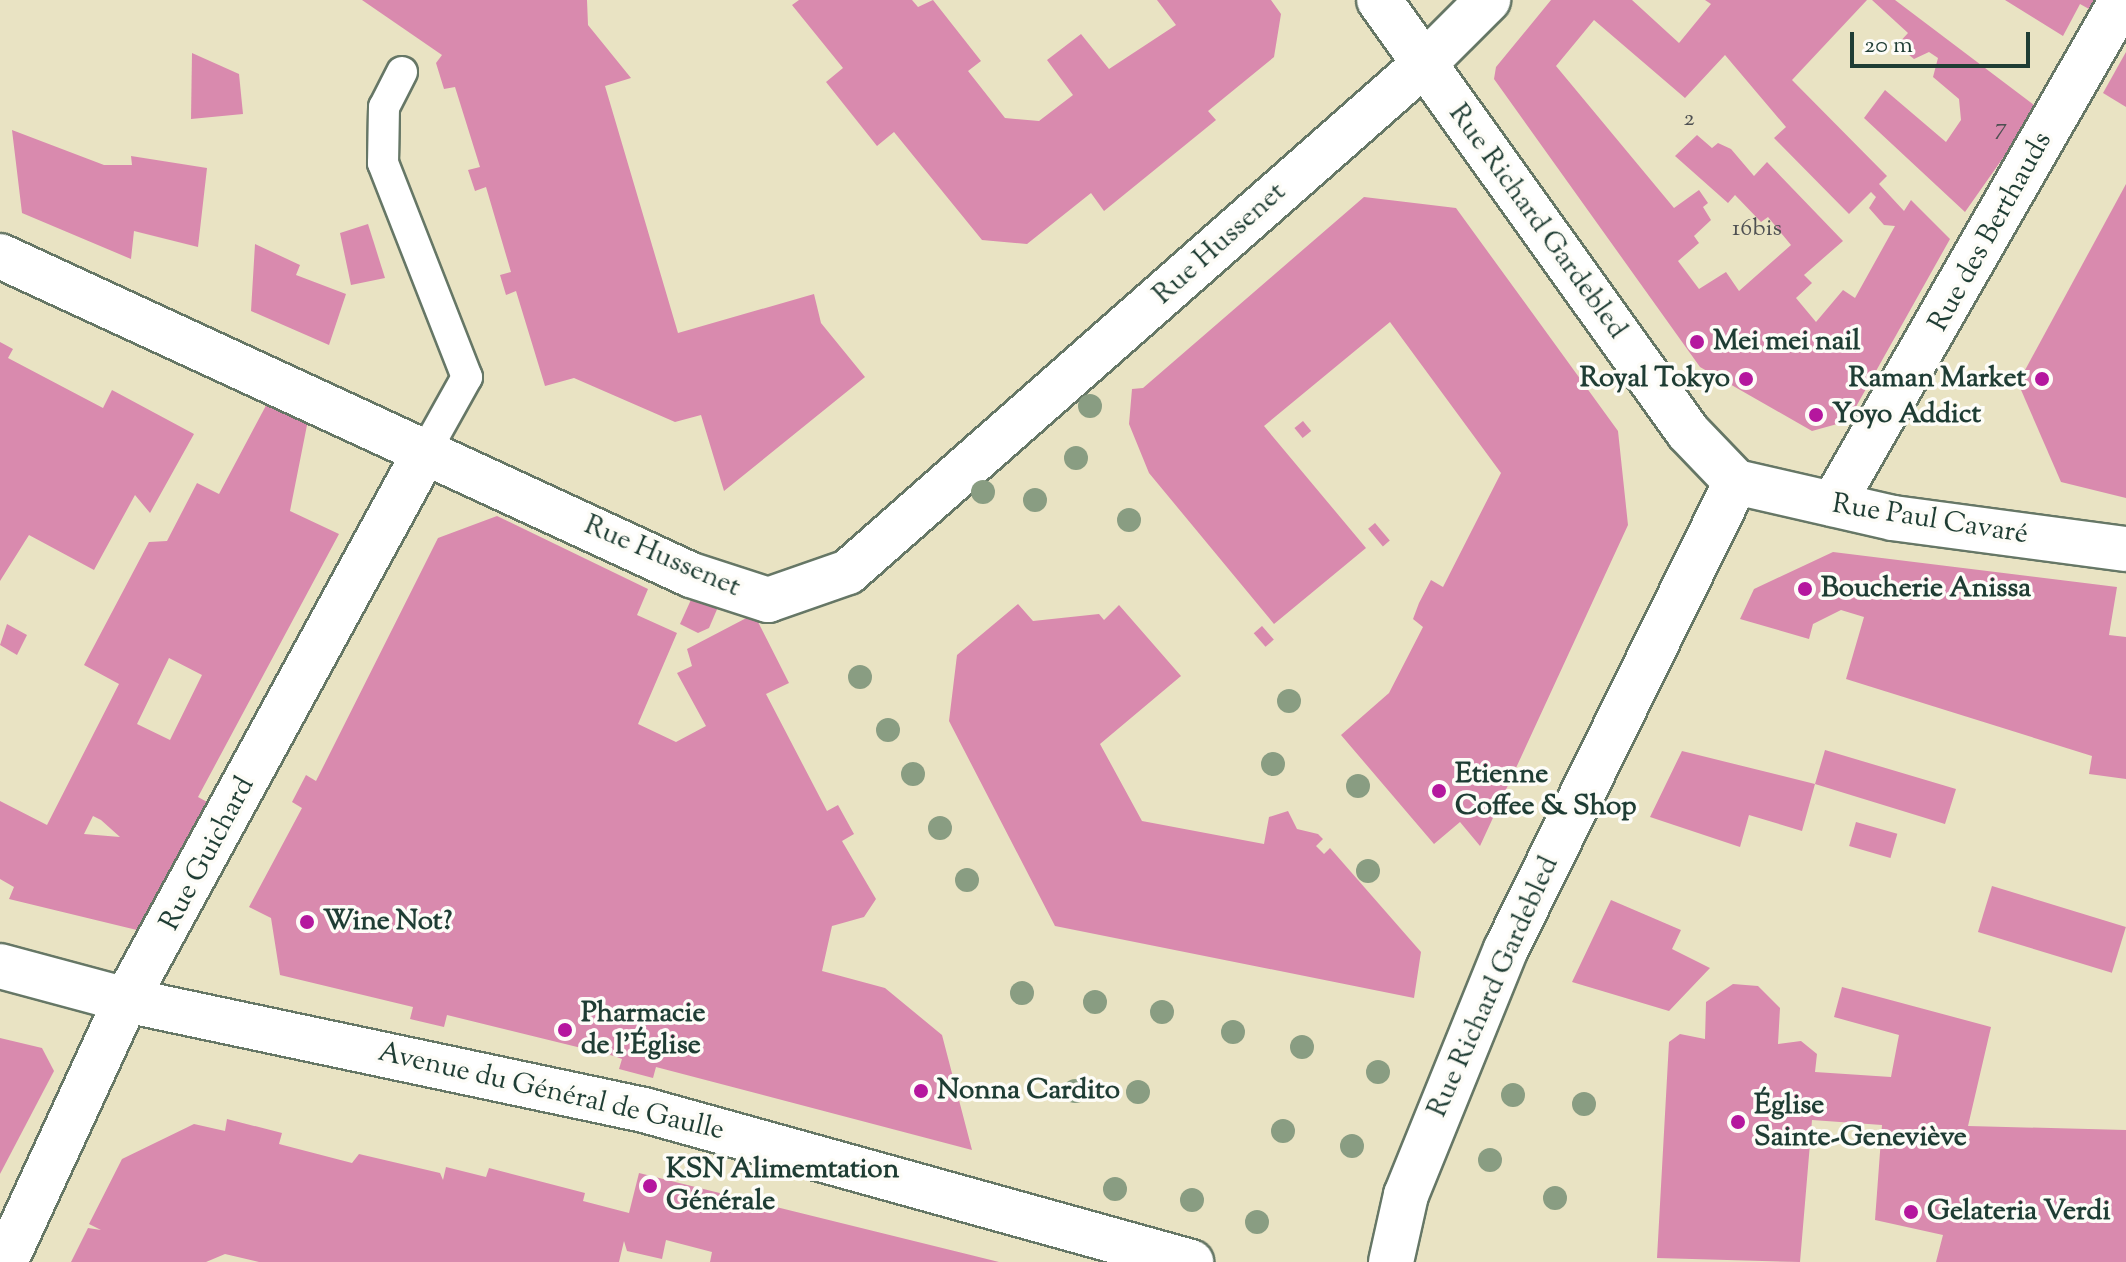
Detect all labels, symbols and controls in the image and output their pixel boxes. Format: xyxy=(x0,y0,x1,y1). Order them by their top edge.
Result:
scale bar xyxy=(1854,16,2034,66)
text: 20 m xyxy=(1864,29,1913,63)
street label: Rue Richard Gardebled xyxy=(1441,98,1633,346)
house number: 2 xyxy=(1683,106,1695,134)
house number: 7 xyxy=(1995,115,2007,143)
street label: Rue des Berthauds xyxy=(1922,126,2060,338)
street label: Rue Hussenet xyxy=(1147,176,1293,312)
house number: 16bis xyxy=(1732,216,1782,244)
place label: Mei mei nail xyxy=(1713,325,1860,359)
marker: Mei mei nail xyxy=(1688,333,1706,351)
place label: Royal Tokyo xyxy=(1580,362,1730,396)
place label: Raman Market xyxy=(1849,362,2026,396)
marker: Royal Tokyo xyxy=(1737,370,1755,388)
marker: Raman Market xyxy=(2033,370,2051,388)
place label: Yoyo Addict xyxy=(1832,398,1981,432)
marker: Yoyo Addict xyxy=(1807,406,1825,424)
street label: Rue Paul Cavaré xyxy=(1830,488,2030,552)
street label: Rue Hussenet xyxy=(579,509,745,605)
place label: Boucherie Anissa xyxy=(1821,572,2031,606)
marker: Boucherie Anissa xyxy=(1796,580,1814,598)
place label: Etienne Coffee & Shop xyxy=(1455,758,1636,824)
street label: Rue Guichard xyxy=(153,771,263,937)
marker: Etienne Coffee & Shop xyxy=(1430,782,1448,800)
street label: Rue Richard Gardebled xyxy=(1421,851,1567,1123)
place label: Wine Not? xyxy=(323,905,452,939)
marker: Wine Not? xyxy=(298,913,316,931)
place label: Pharmacie de l'Église xyxy=(581,997,705,1063)
marker: Pharmacie de l'Église xyxy=(556,1021,574,1039)
street label: Avenue du Général de Gaulle xyxy=(375,1036,727,1148)
place label: Nonna Cardito xyxy=(937,1074,1120,1108)
marker: Nonna Cardito xyxy=(912,1082,930,1100)
place label: Église Sainte-Geneviève xyxy=(1754,1089,1967,1155)
marker: Église Sainte-Geneviève xyxy=(1729,1113,1747,1131)
place label: KSN Alimemtation Générale xyxy=(666,1153,899,1219)
marker: KSN Alimemtation Générale xyxy=(641,1177,659,1195)
place label: Gelateria Verdi xyxy=(1927,1195,2110,1229)
marker: Gelateria Verdi xyxy=(1902,1203,1920,1221)

